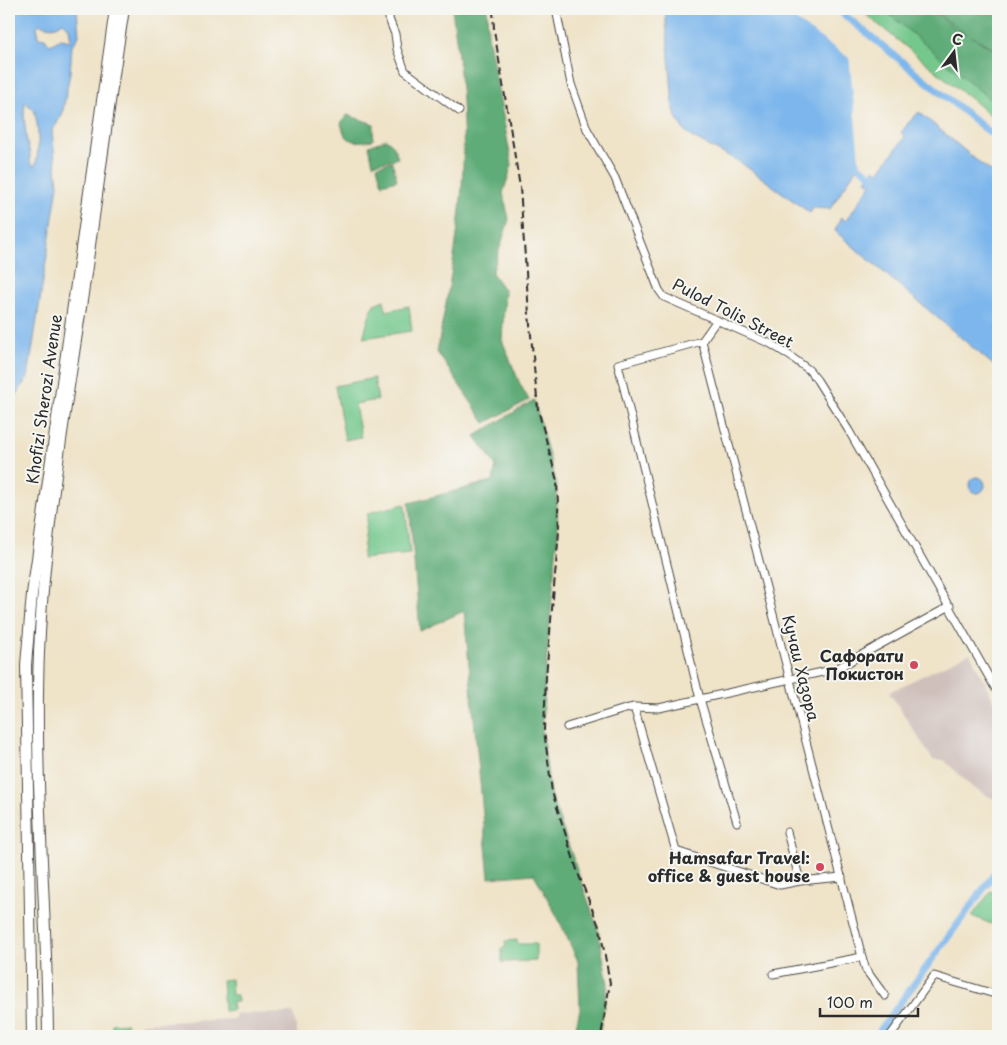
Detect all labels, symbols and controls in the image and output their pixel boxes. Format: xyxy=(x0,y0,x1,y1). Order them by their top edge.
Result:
text: С xyxy=(950,27,965,50)
north arrow xyxy=(930,28,980,78)
street label: Pulod Tolis Street xyxy=(669,271,799,353)
street label: Khofizi Sherozi Avenue xyxy=(19,312,67,485)
street label: Кучаи Хазора xyxy=(777,612,827,723)
place label: Сафорати Покистон xyxy=(820,643,904,685)
marker: Сафорати Покистон xyxy=(908,659,920,671)
place label: Hamsafar Travel: office & guest house xyxy=(648,845,810,887)
marker: Hamsafar Travel: office & guest house xyxy=(814,861,826,873)
scale bar xyxy=(820,985,917,1017)
text: 100 m xyxy=(827,990,873,1013)

